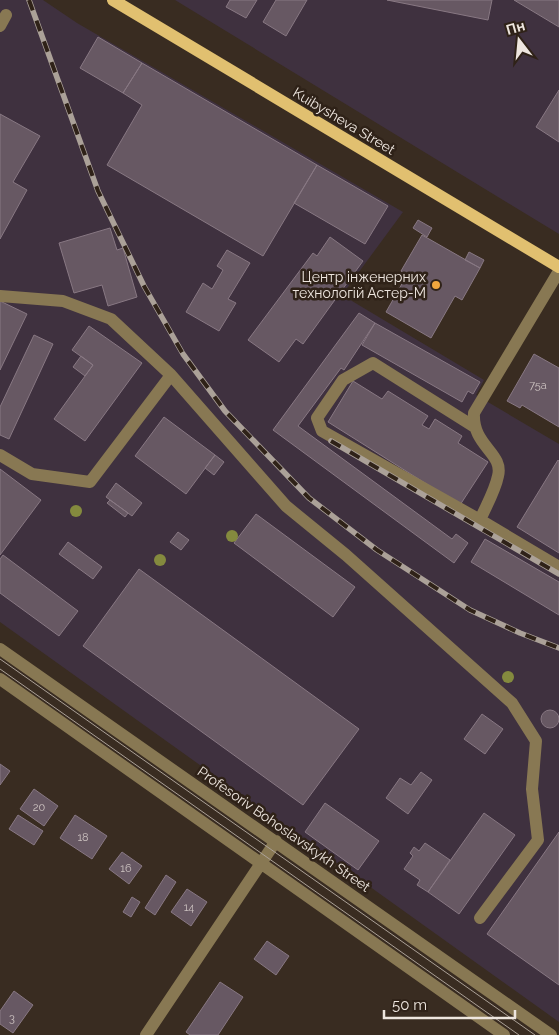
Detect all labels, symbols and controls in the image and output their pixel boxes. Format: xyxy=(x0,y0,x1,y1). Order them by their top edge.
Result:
north arrow xyxy=(494,15,544,65)
text: Пн xyxy=(504,17,527,38)
street label: Kuibysheva Street xyxy=(290,84,398,158)
place label: Центр інженерних технологій Астер-М xyxy=(292,269,426,301)
marker: Центр інженерних технологій Астер-М xyxy=(430,279,442,291)
house number: 75а xyxy=(529,379,547,392)
street label: Profesoriv Bohoslavskykh Street xyxy=(195,763,374,895)
house number: 20 xyxy=(33,801,45,814)
house number: 18 xyxy=(77,831,89,844)
house number: 16 xyxy=(120,862,132,875)
house number: 14 xyxy=(184,901,194,914)
scale bar xyxy=(384,988,515,1020)
text: 50 m xyxy=(392,996,427,1014)
house number: 3 xyxy=(9,1012,15,1025)

